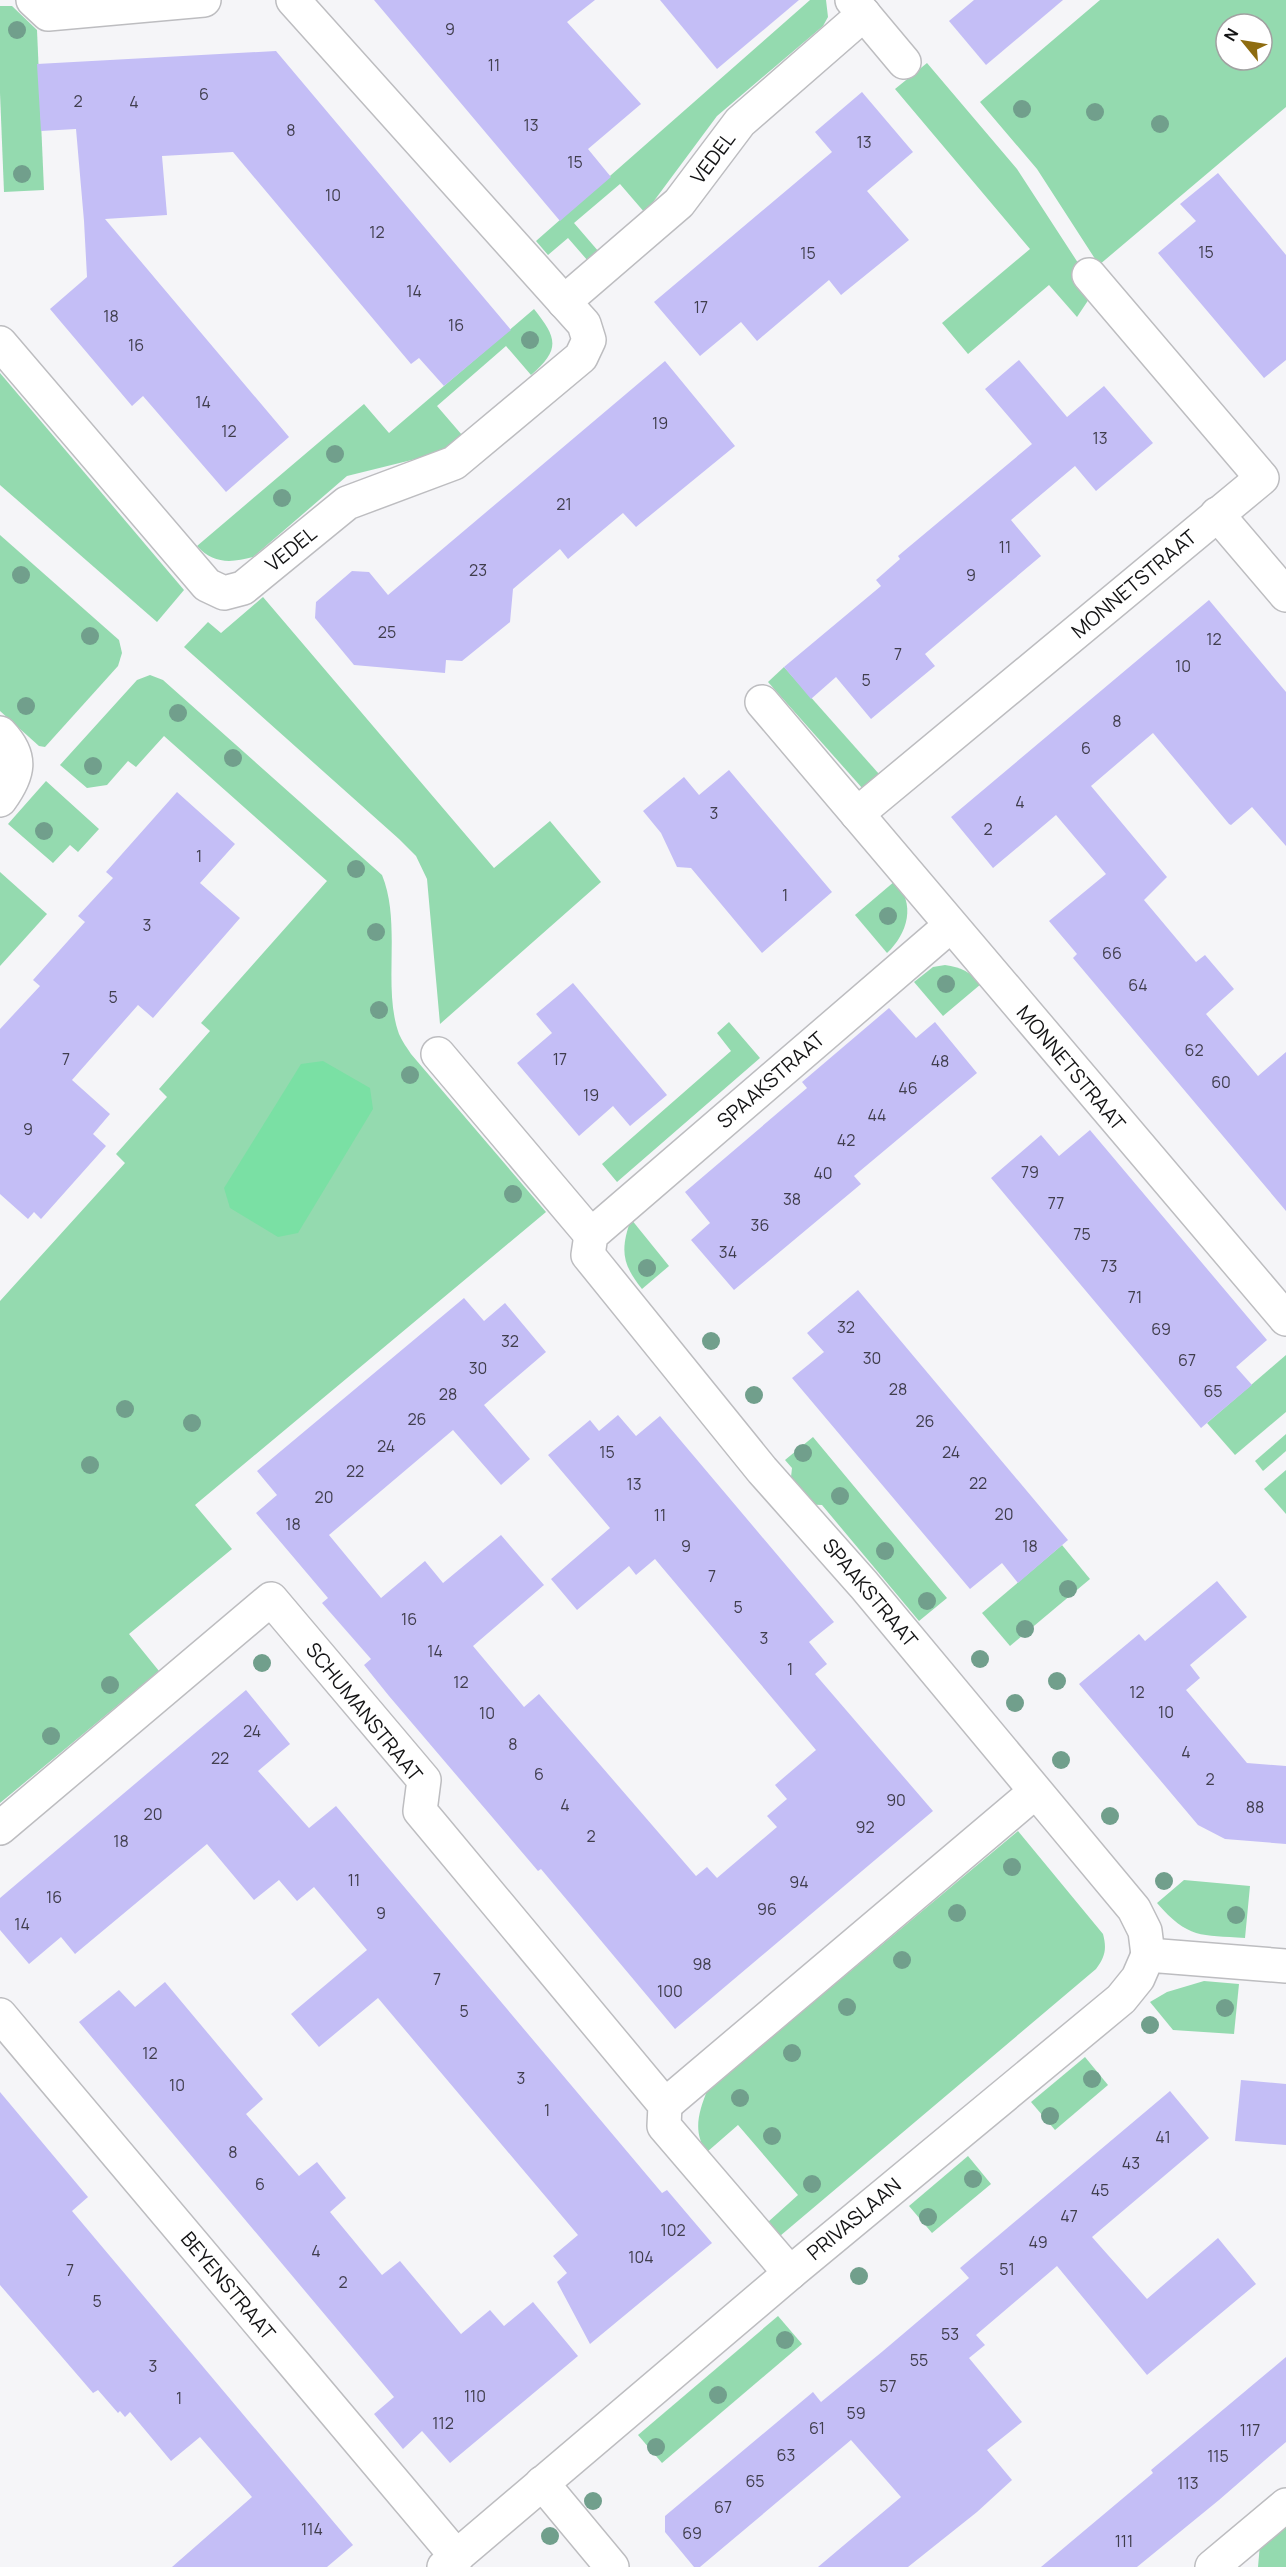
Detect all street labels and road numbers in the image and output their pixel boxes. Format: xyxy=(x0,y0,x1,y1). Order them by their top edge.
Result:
street label: VEDEL xyxy=(684,126,741,189)
street label: VEDEL xyxy=(259,520,322,578)
street label: MONNETSTRAAT xyxy=(1065,523,1202,644)
street label: MONNETSTRAAT xyxy=(1011,999,1132,1136)
street label: SPAAKSTRAAT xyxy=(711,1025,830,1134)
street label: SPAAKSTRAAT xyxy=(817,1533,924,1653)
street label: SCHUMANSTRAAT xyxy=(300,1637,429,1787)
street label: PRIVASLAAN xyxy=(801,2171,906,2266)
street label: BEYENSTRAAT xyxy=(175,2226,282,2346)

